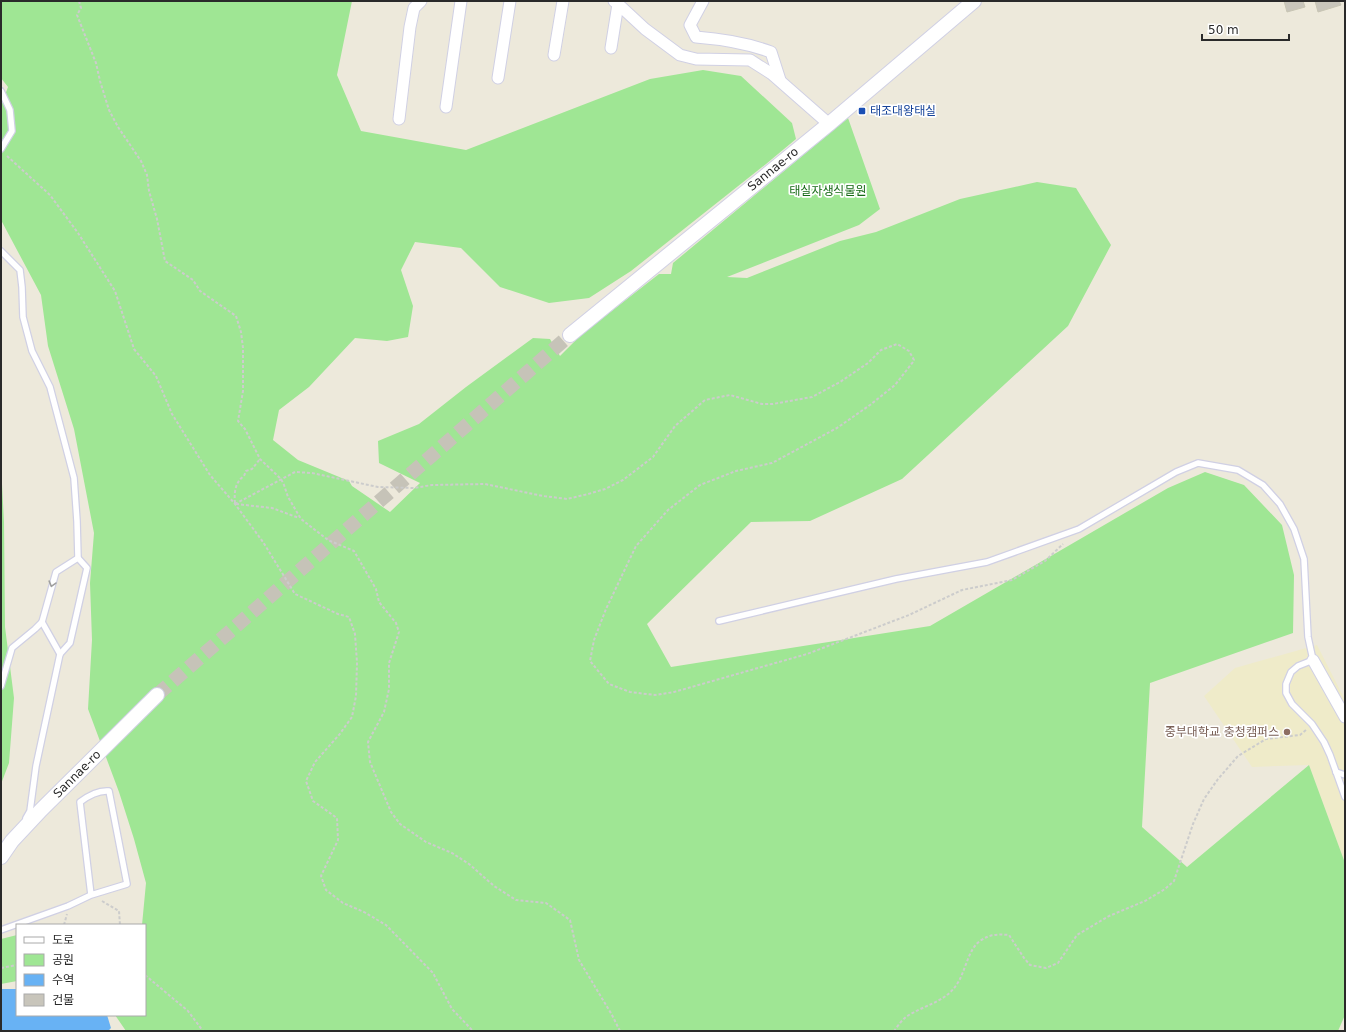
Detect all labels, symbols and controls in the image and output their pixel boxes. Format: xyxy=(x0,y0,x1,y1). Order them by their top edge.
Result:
scale bar xyxy=(1202,16,1289,42)
text: 50 m xyxy=(1208,23,1239,37)
place label: 태조대왕태실 xyxy=(870,104,936,118)
marker: 태조대왕태실 xyxy=(857,106,867,116)
street label: Sannae-ro xyxy=(745,144,801,194)
park label: 태실자생식물원 xyxy=(789,184,867,198)
one-way arrow xyxy=(48,581,57,588)
place label: 중부대학교 충청캠퍼스 xyxy=(1165,725,1279,739)
marker: 중부대학교 충청캠퍼스 xyxy=(1282,727,1292,737)
street label: Sannae-ro xyxy=(50,747,104,801)
legend xyxy=(16,924,146,1016)
text: 도로 xyxy=(52,933,74,947)
text: 공원 xyxy=(52,953,74,967)
text: 수역 xyxy=(52,973,74,987)
text: 건물 xyxy=(52,993,74,1007)

